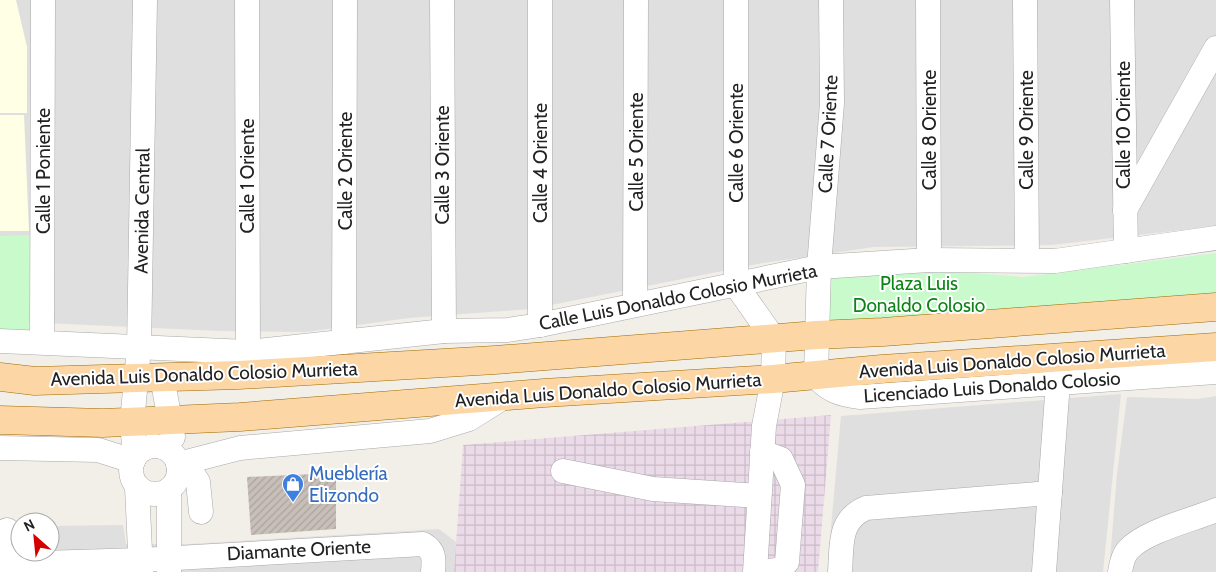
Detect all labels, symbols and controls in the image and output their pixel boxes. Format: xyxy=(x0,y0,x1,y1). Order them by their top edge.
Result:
street label: Calle 10 Oriente xyxy=(1112,61,1135,189)
street label: Calle 8 Oriente xyxy=(918,70,941,190)
street label: Calle 9 Oriente xyxy=(1015,70,1038,190)
street label: Calle 7 Oriente xyxy=(813,74,843,194)
street label: Calle 6 Oriente xyxy=(725,83,748,203)
street label: Calle 5 Oriente xyxy=(625,92,648,212)
street label: Calle 4 Oriente xyxy=(529,103,552,223)
street label: Calle 3 Oriente xyxy=(431,105,454,225)
street label: Calle 1 Poniente xyxy=(32,108,55,234)
street label: Calle 2 Oriente xyxy=(334,111,357,230)
street label: Calle 1 Oriente xyxy=(236,118,259,233)
street label: Avenida Central xyxy=(129,147,155,274)
street label: Calle Luis Donaldo Colosio Murrieta xyxy=(537,259,819,335)
park label: Plaza Luis Donaldo Colosio xyxy=(853,272,985,317)
street label: Avenida Luis Donaldo Colosio Murrieta xyxy=(858,339,1166,383)
street label: Avenida Luis Donaldo Colosio Murrieta xyxy=(50,357,358,391)
street label: Licenciado Luis Donaldo Colosio xyxy=(863,367,1121,407)
street label: Avenida Luis Donaldo Colosio Murrieta xyxy=(454,368,762,412)
place label: Mueblería Elizondo xyxy=(309,462,388,507)
shop icon: Mueblería Elizondo xyxy=(281,472,305,503)
north arrow xyxy=(10,512,60,562)
text: N xyxy=(21,515,38,536)
street label: Diamante Oriente xyxy=(226,535,372,565)

